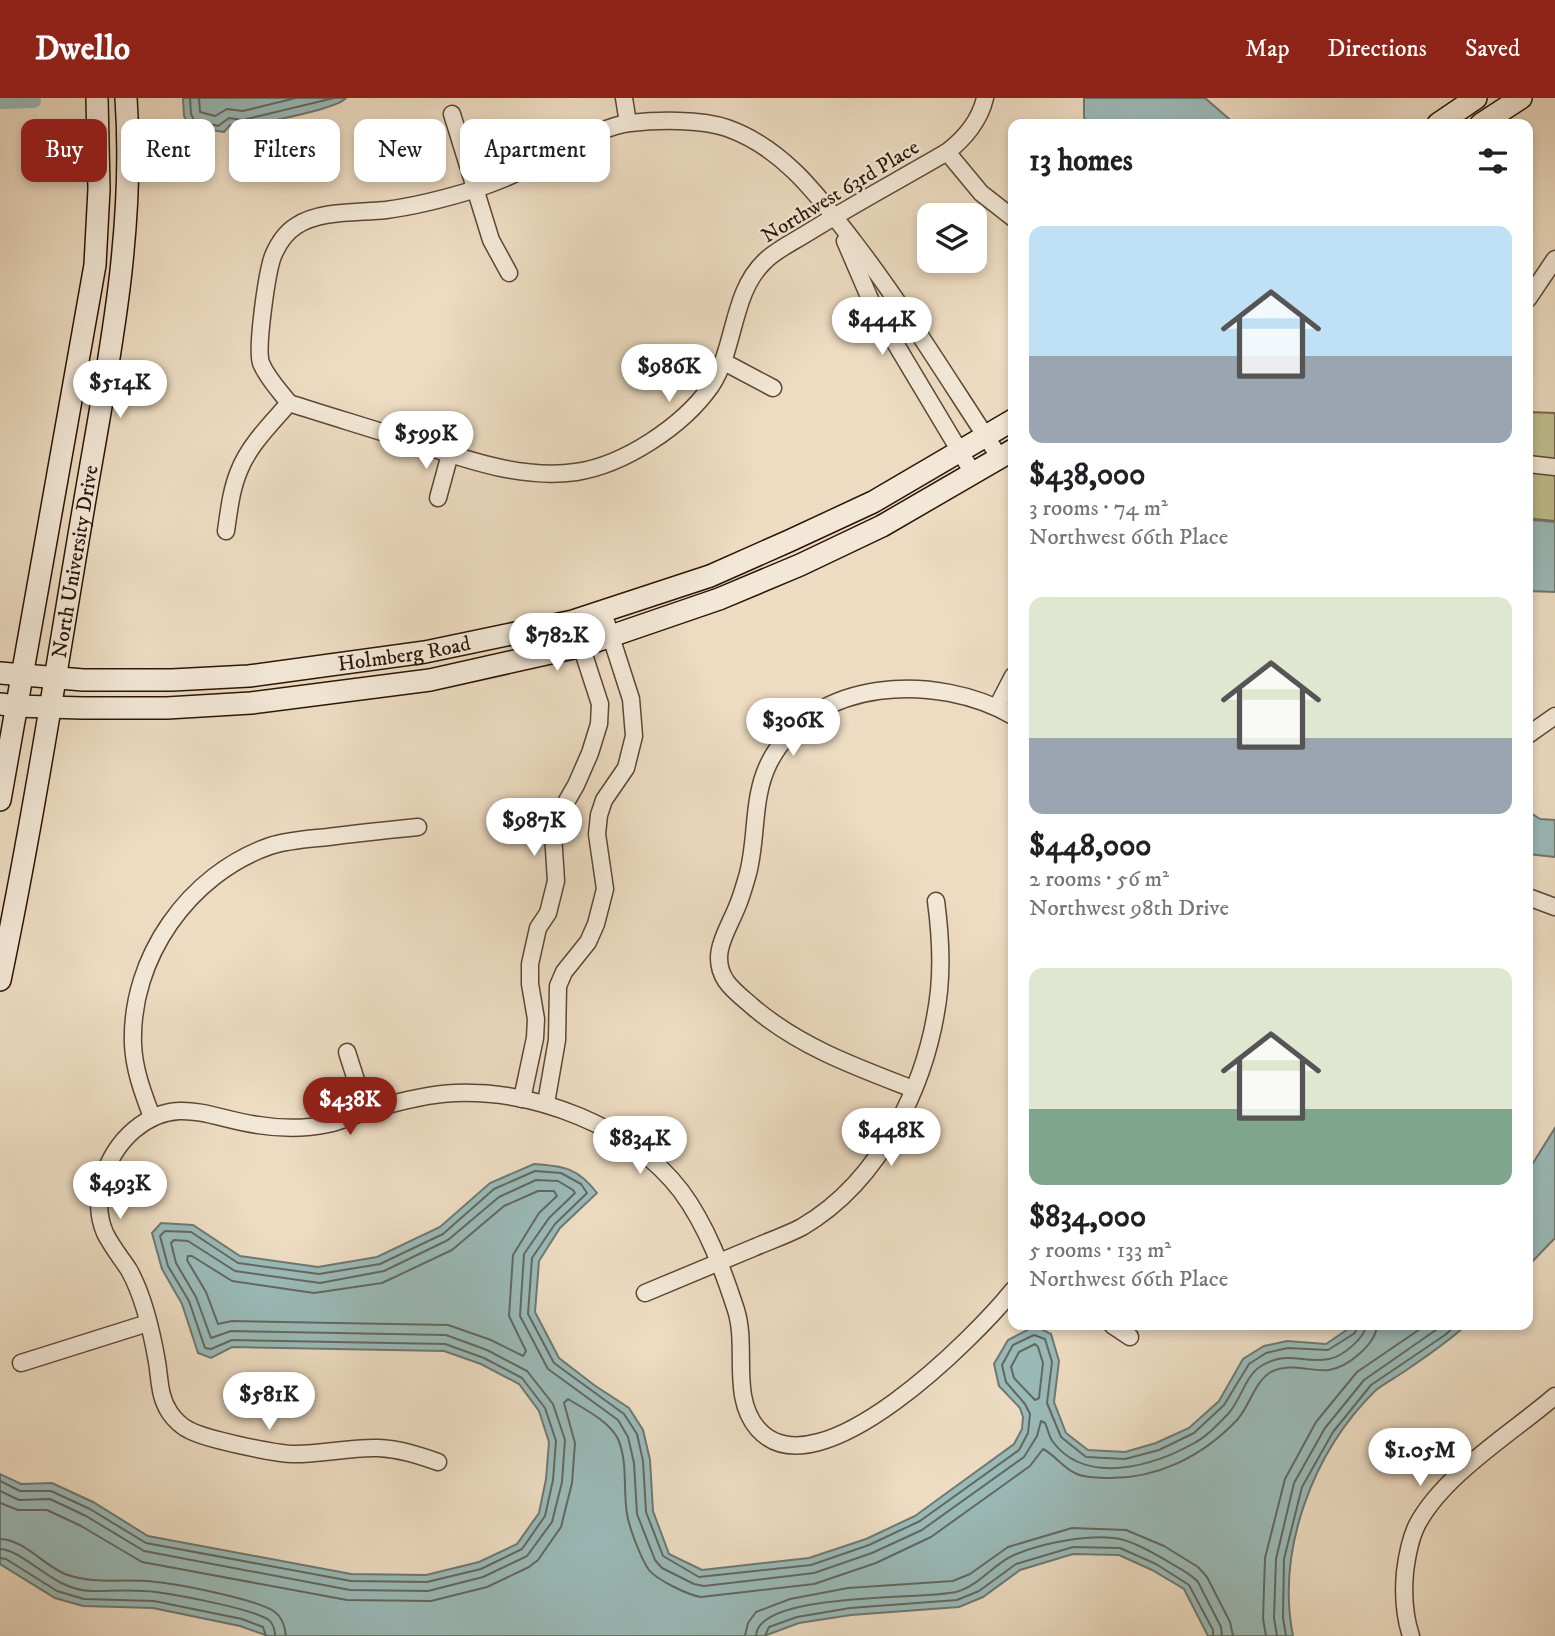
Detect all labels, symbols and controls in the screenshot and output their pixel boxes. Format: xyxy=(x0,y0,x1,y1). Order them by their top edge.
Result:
text: Dwello xyxy=(35,29,130,70)
text: Map xyxy=(1245,34,1290,64)
text: Directions xyxy=(1328,34,1427,64)
text: Saved xyxy=(1465,34,1520,64)
chip: Buy xyxy=(21,119,107,182)
chip: Rent xyxy=(121,119,215,182)
chip: Filters xyxy=(229,119,340,182)
chip: New xyxy=(354,119,446,182)
chip: Apartment xyxy=(460,119,610,182)
street label: Northwest 63rd Place xyxy=(757,134,924,249)
icon: filters xyxy=(1474,142,1512,180)
text: 13 homes xyxy=(1029,143,1133,180)
map controls xyxy=(917,203,987,273)
button: layers xyxy=(917,203,987,273)
icon: home xyxy=(1208,271,1334,397)
pin: $444K xyxy=(833,298,931,357)
text: $444K xyxy=(848,305,916,334)
pin: $986K xyxy=(620,344,718,404)
text: $986K xyxy=(637,352,701,381)
pin: $514K xyxy=(71,360,169,420)
text: $514K xyxy=(89,368,151,397)
pin: $599K xyxy=(377,412,475,471)
text: $599K xyxy=(394,419,458,448)
text: $438,000 xyxy=(1029,457,1145,494)
street label: North University Drive xyxy=(47,463,105,660)
text: 3 rooms · 74 m² xyxy=(1029,494,1168,523)
text: Northwest 66th Place xyxy=(1029,523,1228,552)
pin: $782K xyxy=(508,614,606,673)
text: $782K xyxy=(525,621,589,650)
street label: Holmberg Road xyxy=(336,631,473,678)
icon: home xyxy=(1208,642,1334,768)
pin: $306K xyxy=(744,698,842,758)
text: $306K xyxy=(762,706,824,735)
pin: $987K xyxy=(485,798,583,858)
text: $987K xyxy=(502,806,566,835)
text: $448,000 xyxy=(1029,828,1151,865)
text: 2 rooms · 56 m² xyxy=(1029,865,1169,894)
text: Northwest 98th Drive xyxy=(1029,894,1229,923)
icon: home xyxy=(1208,1013,1334,1139)
pin: $438K xyxy=(301,1077,399,1137)
text: $438K xyxy=(319,1085,381,1114)
pin: $448K xyxy=(842,1108,940,1168)
pin: $834K xyxy=(591,1116,689,1176)
text: $448K xyxy=(858,1116,924,1145)
text: $834K xyxy=(609,1124,671,1153)
pin: $493K xyxy=(71,1162,169,1221)
text: $493K xyxy=(89,1169,151,1198)
text: $834,000 xyxy=(1029,1199,1146,1236)
text: 5 rooms · 133 m² xyxy=(1029,1236,1171,1265)
text: Northwest 66th Place xyxy=(1029,1265,1228,1294)
pin: $581K xyxy=(220,1372,318,1432)
text: $581K xyxy=(239,1380,299,1409)
pin: $1.05M xyxy=(1363,1428,1477,1488)
text: $1.05M xyxy=(1384,1436,1456,1465)

